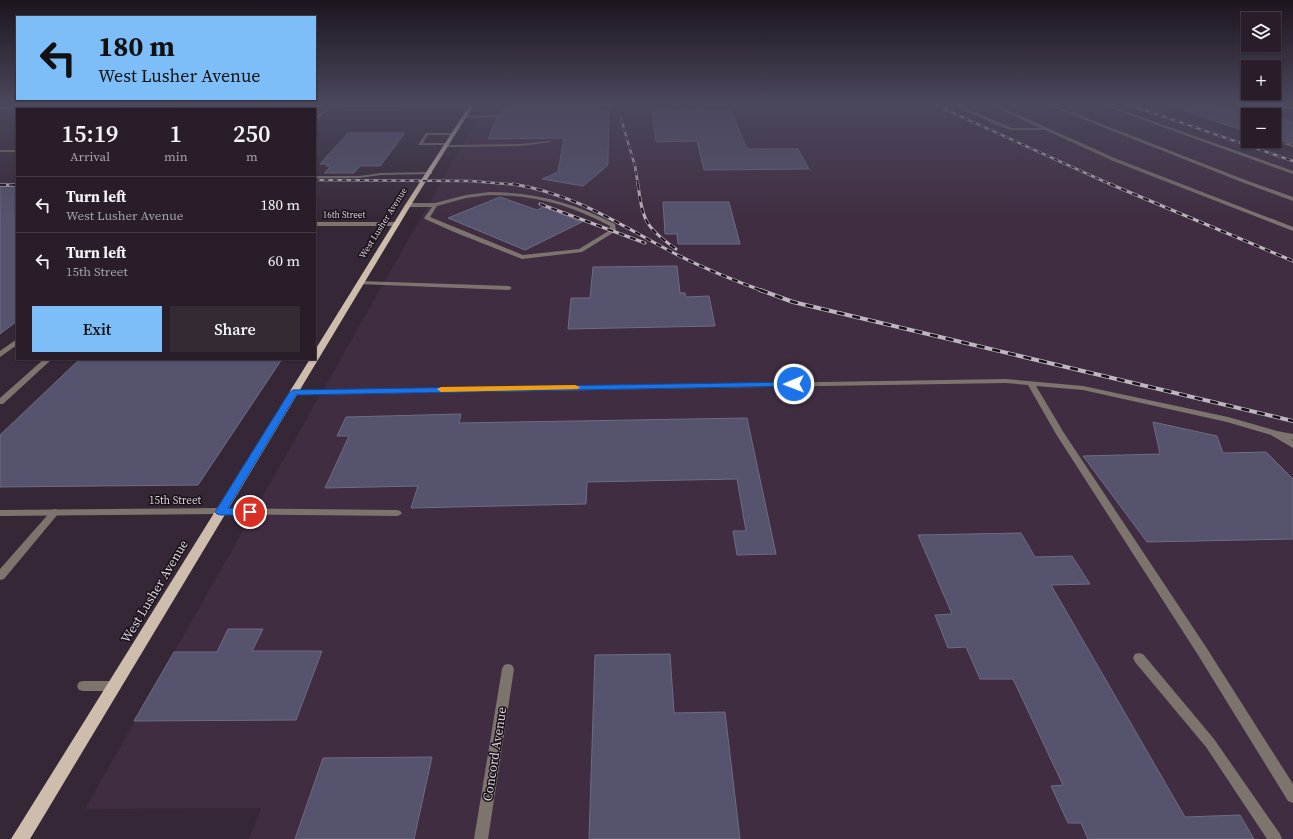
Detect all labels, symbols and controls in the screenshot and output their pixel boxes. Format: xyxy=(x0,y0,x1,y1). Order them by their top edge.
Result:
map controls xyxy=(1241,12,1281,148)
button: layers xyxy=(1241,12,1281,52)
text: 180 m xyxy=(98,27,175,65)
icon: left xyxy=(32,32,84,84)
button: + xyxy=(1241,60,1281,100)
text: West Lusher Avenue xyxy=(98,63,260,88)
button: − xyxy=(1241,108,1281,148)
text: 15:19 xyxy=(61,117,119,150)
text: 1 xyxy=(170,117,182,150)
text: 250 xyxy=(233,117,271,150)
text: Arrival xyxy=(70,148,110,165)
text: min xyxy=(164,148,188,165)
text: m xyxy=(246,148,258,165)
street label: West Lusher Avenue xyxy=(356,185,410,261)
text: Turn left xyxy=(66,186,126,207)
icon: left xyxy=(32,194,54,216)
text: 180 m xyxy=(260,194,300,215)
text: West Lusher Avenue xyxy=(66,207,183,224)
street label: 16th Street xyxy=(323,209,365,221)
text: Turn left xyxy=(66,242,126,263)
icon: left xyxy=(32,250,54,272)
text: 60 m xyxy=(268,250,300,271)
text: 15th Street xyxy=(66,263,128,280)
button: Exit xyxy=(32,306,162,352)
button: Share xyxy=(170,306,300,352)
position arrow xyxy=(773,363,815,405)
street label: 15th Street xyxy=(149,493,202,508)
pin xyxy=(233,495,267,529)
icon: arrive xyxy=(239,501,261,523)
street label: West Lusher Avenue xyxy=(117,536,192,646)
street label: Concord Avenue xyxy=(479,705,510,802)

